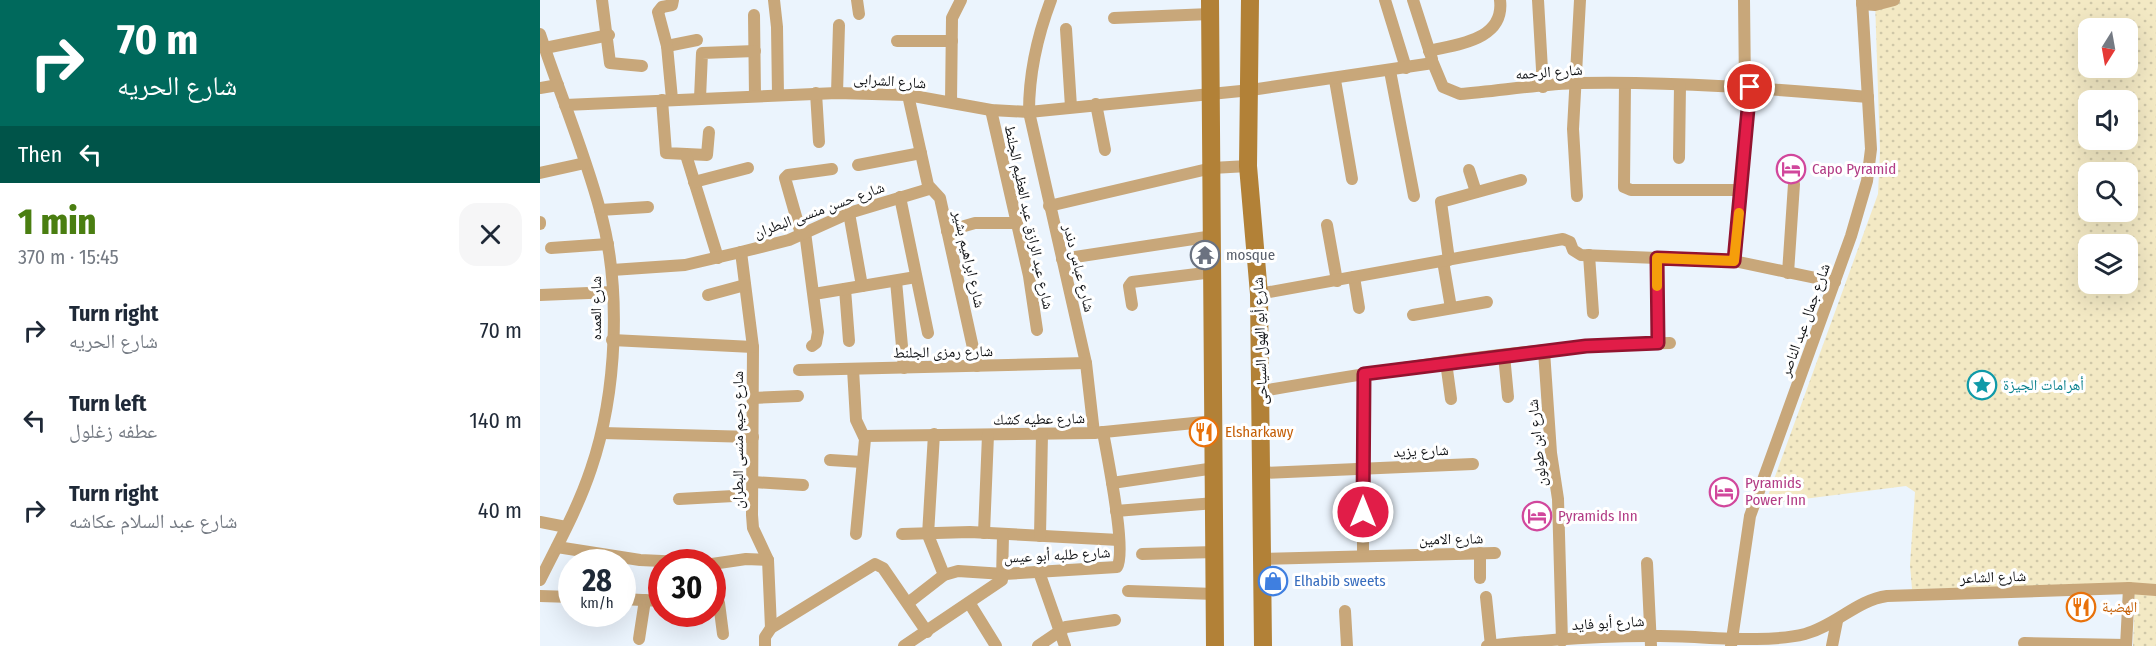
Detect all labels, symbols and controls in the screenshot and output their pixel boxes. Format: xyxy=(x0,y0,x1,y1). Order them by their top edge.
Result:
text: 70 m xyxy=(117,15,198,65)
north arrow xyxy=(2078,18,2138,78)
map controls xyxy=(2078,18,2138,294)
icon: right xyxy=(18,24,96,102)
street label: شارع الرحمه xyxy=(1515,61,1583,84)
pin xyxy=(1724,61,1775,112)
street label: شارع الشرابى xyxy=(853,69,927,94)
text: شارع الحريه xyxy=(117,70,237,102)
icon: arrive xyxy=(1733,70,1766,103)
button: sound xyxy=(2078,90,2138,150)
street label: شارع عبد الرازق عبد العظيم الجلنط xyxy=(1000,123,1057,311)
icon: left xyxy=(74,138,107,171)
text: Then xyxy=(18,141,62,168)
hotel icon: Capo Pyramid xyxy=(1775,153,1807,185)
place label: Capo Pyramid xyxy=(1812,160,1896,178)
button: search xyxy=(2078,162,2138,222)
street label: شارع حسن منسى البطران xyxy=(751,178,887,243)
text: 1 min xyxy=(18,200,96,244)
button: close xyxy=(459,203,522,266)
street label: شارع ابراهيم بشير xyxy=(948,208,989,310)
street label: شارع عباس دندر xyxy=(1058,221,1099,314)
button: layers xyxy=(2078,234,2138,294)
temple icon: mosque xyxy=(1189,239,1221,271)
text: 370 m · 15:45 xyxy=(18,245,119,269)
place label: mosque xyxy=(1226,246,1275,264)
street label: شارع جمال عبد الناصر xyxy=(1776,261,1835,380)
street label: شارع العمده xyxy=(587,276,606,340)
street label: شارع أبو الهول السياحى xyxy=(1249,277,1272,405)
text: Turn right xyxy=(69,300,158,327)
icon: right xyxy=(18,314,51,347)
text: 70 m xyxy=(480,317,522,344)
text: شارع الحريه xyxy=(69,329,158,353)
street label: شارع رمزى الجلنط xyxy=(893,342,993,363)
place icon: أهرامات الجيزة xyxy=(1966,369,1998,401)
street label: شارع رحيم منسى البطران xyxy=(729,371,748,509)
place label: أهرامات الجيزة xyxy=(2003,376,2084,394)
text: Turn left xyxy=(69,390,147,417)
street label: شارع ابن طولون xyxy=(1523,398,1552,488)
icon: left xyxy=(18,404,51,437)
text: 140 m xyxy=(469,407,522,434)
street label: شارع عطيه كشك xyxy=(993,409,1085,430)
restaurant icon: Elsharkawy xyxy=(1188,416,1220,448)
text: عطفه زغلول xyxy=(69,419,157,443)
place label: Elsharkawy xyxy=(1225,423,1294,441)
street label: شارع يزيد xyxy=(1393,441,1449,462)
place label: Pyramids Power Inn xyxy=(1745,474,1806,509)
hotel icon: Pyramids Power Inn xyxy=(1708,476,1740,508)
text: Turn right xyxy=(69,480,158,507)
position arrow xyxy=(1331,480,1395,544)
icon: right xyxy=(18,494,51,527)
text: 40 m xyxy=(478,497,522,524)
hotel icon: Pyramids Inn xyxy=(1521,500,1553,532)
place label: Pyramids Inn xyxy=(1558,507,1638,525)
text: شارع عبد السلام عكاشه xyxy=(69,509,237,533)
street label: شارع الامين xyxy=(1419,529,1483,550)
street label: شارع طلبه أبو عيس xyxy=(1003,543,1111,568)
speed limit sign: 30 xyxy=(648,549,726,627)
text: 28 xyxy=(582,563,612,599)
shop icon: Elhabib sweets xyxy=(1257,565,1289,597)
street label: شارع الشاعر xyxy=(1959,567,2027,588)
place label: Elhabib sweets xyxy=(1294,572,1386,590)
restaurant icon: الهضبة xyxy=(2065,591,2097,623)
text: km/h xyxy=(580,594,614,612)
place label: الهضبة xyxy=(2102,598,2137,616)
street label: شارع أبو فايد xyxy=(1571,612,1645,635)

